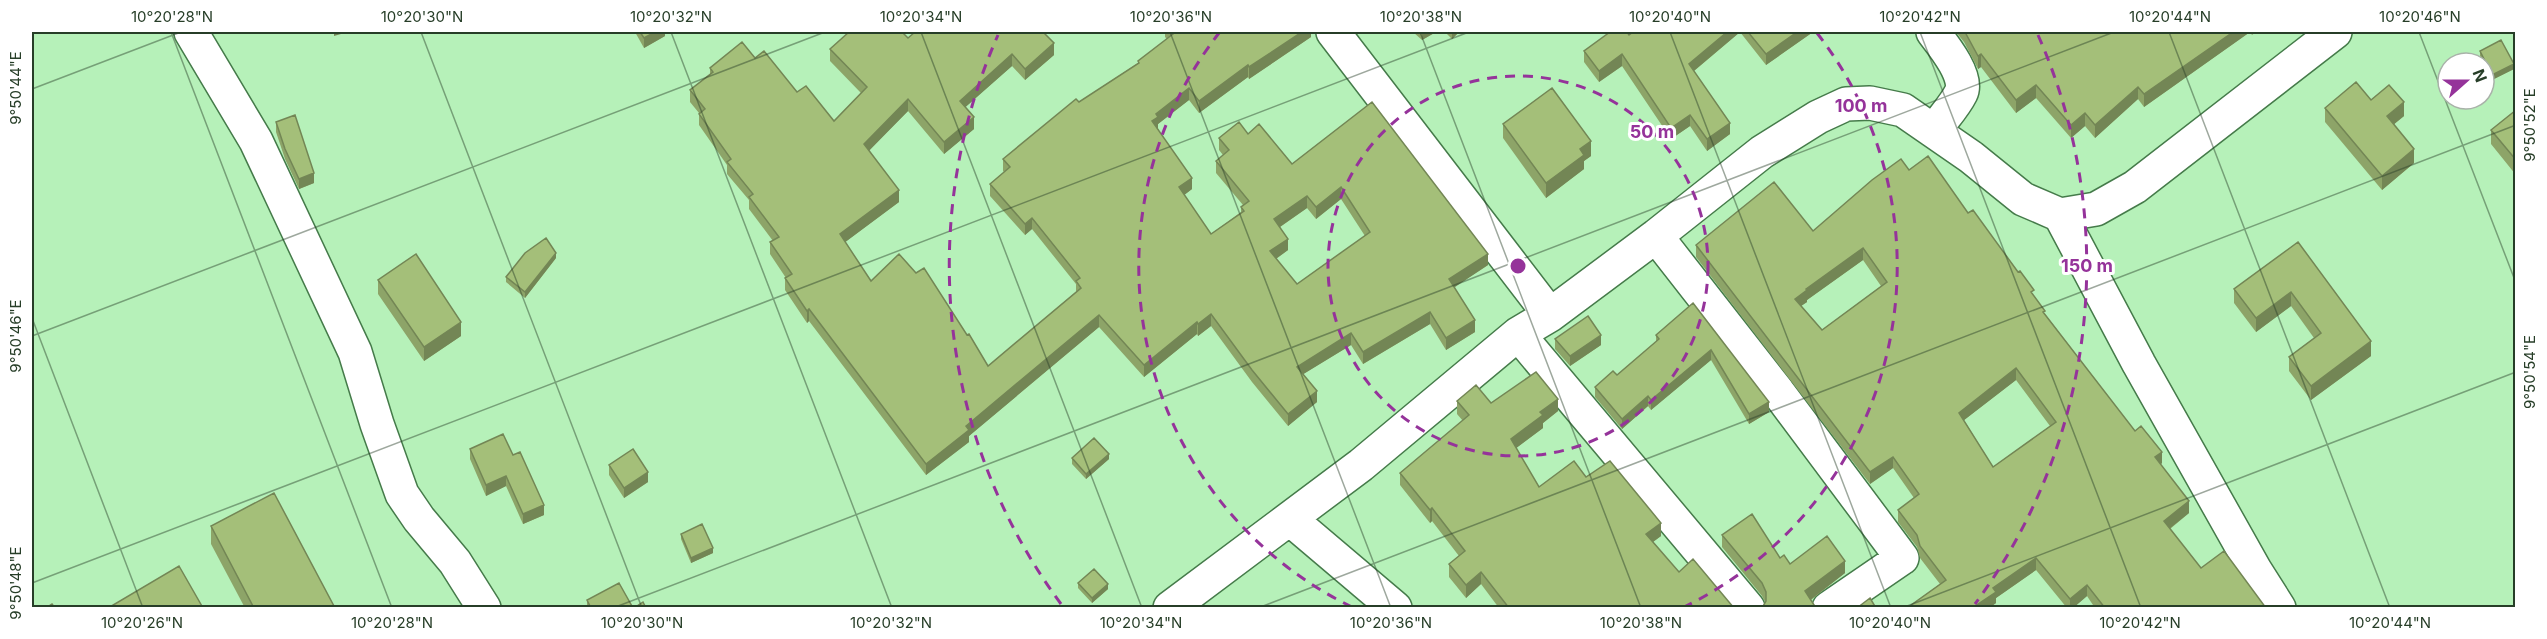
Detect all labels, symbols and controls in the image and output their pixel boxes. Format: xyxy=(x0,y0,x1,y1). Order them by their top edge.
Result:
text: 10°20'28"N xyxy=(131,7,213,26)
text: 10°20'30"N xyxy=(381,7,463,26)
text: 10°20'32"N xyxy=(630,7,712,26)
text: 10°20'34"N xyxy=(880,7,962,26)
text: 10°20'36"N xyxy=(1130,7,1212,26)
text: 10°20'38"N xyxy=(1380,7,1462,26)
text: 10°20'40"N xyxy=(1629,7,1711,26)
text: 10°20'42"N xyxy=(1879,7,1961,26)
text: 10°20'44"N xyxy=(2129,7,2211,26)
text: 10°20'46"N xyxy=(2379,7,2461,26)
text: 9°50'44"E xyxy=(6,51,25,125)
north arrow xyxy=(2436,51,2496,111)
text: N xyxy=(2468,66,2492,85)
text: 9°50'52"E xyxy=(2520,88,2539,162)
text: 100 m xyxy=(1835,95,1887,116)
text: 50 m xyxy=(1630,121,1674,142)
text: 150 m xyxy=(2061,255,2113,276)
centre of rings xyxy=(1508,256,1528,276)
text: 9°50'46"E xyxy=(6,299,25,373)
text: 9°50'54"E xyxy=(2520,335,2539,409)
text: 9°50'48"E xyxy=(6,546,25,620)
text: 10°20'26"N xyxy=(101,613,183,632)
text: 10°20'28"N xyxy=(351,613,433,632)
text: 10°20'30"N xyxy=(601,613,683,632)
text: 10°20'32"N xyxy=(850,613,932,632)
text: 10°20'34"N xyxy=(1100,613,1182,632)
text: 10°20'36"N xyxy=(1350,613,1432,632)
text: 10°20'38"N xyxy=(1600,613,1682,632)
text: 10°20'40"N xyxy=(1849,613,1931,632)
text: 10°20'42"N xyxy=(2099,613,2181,632)
text: 10°20'44"N xyxy=(2349,613,2431,632)

